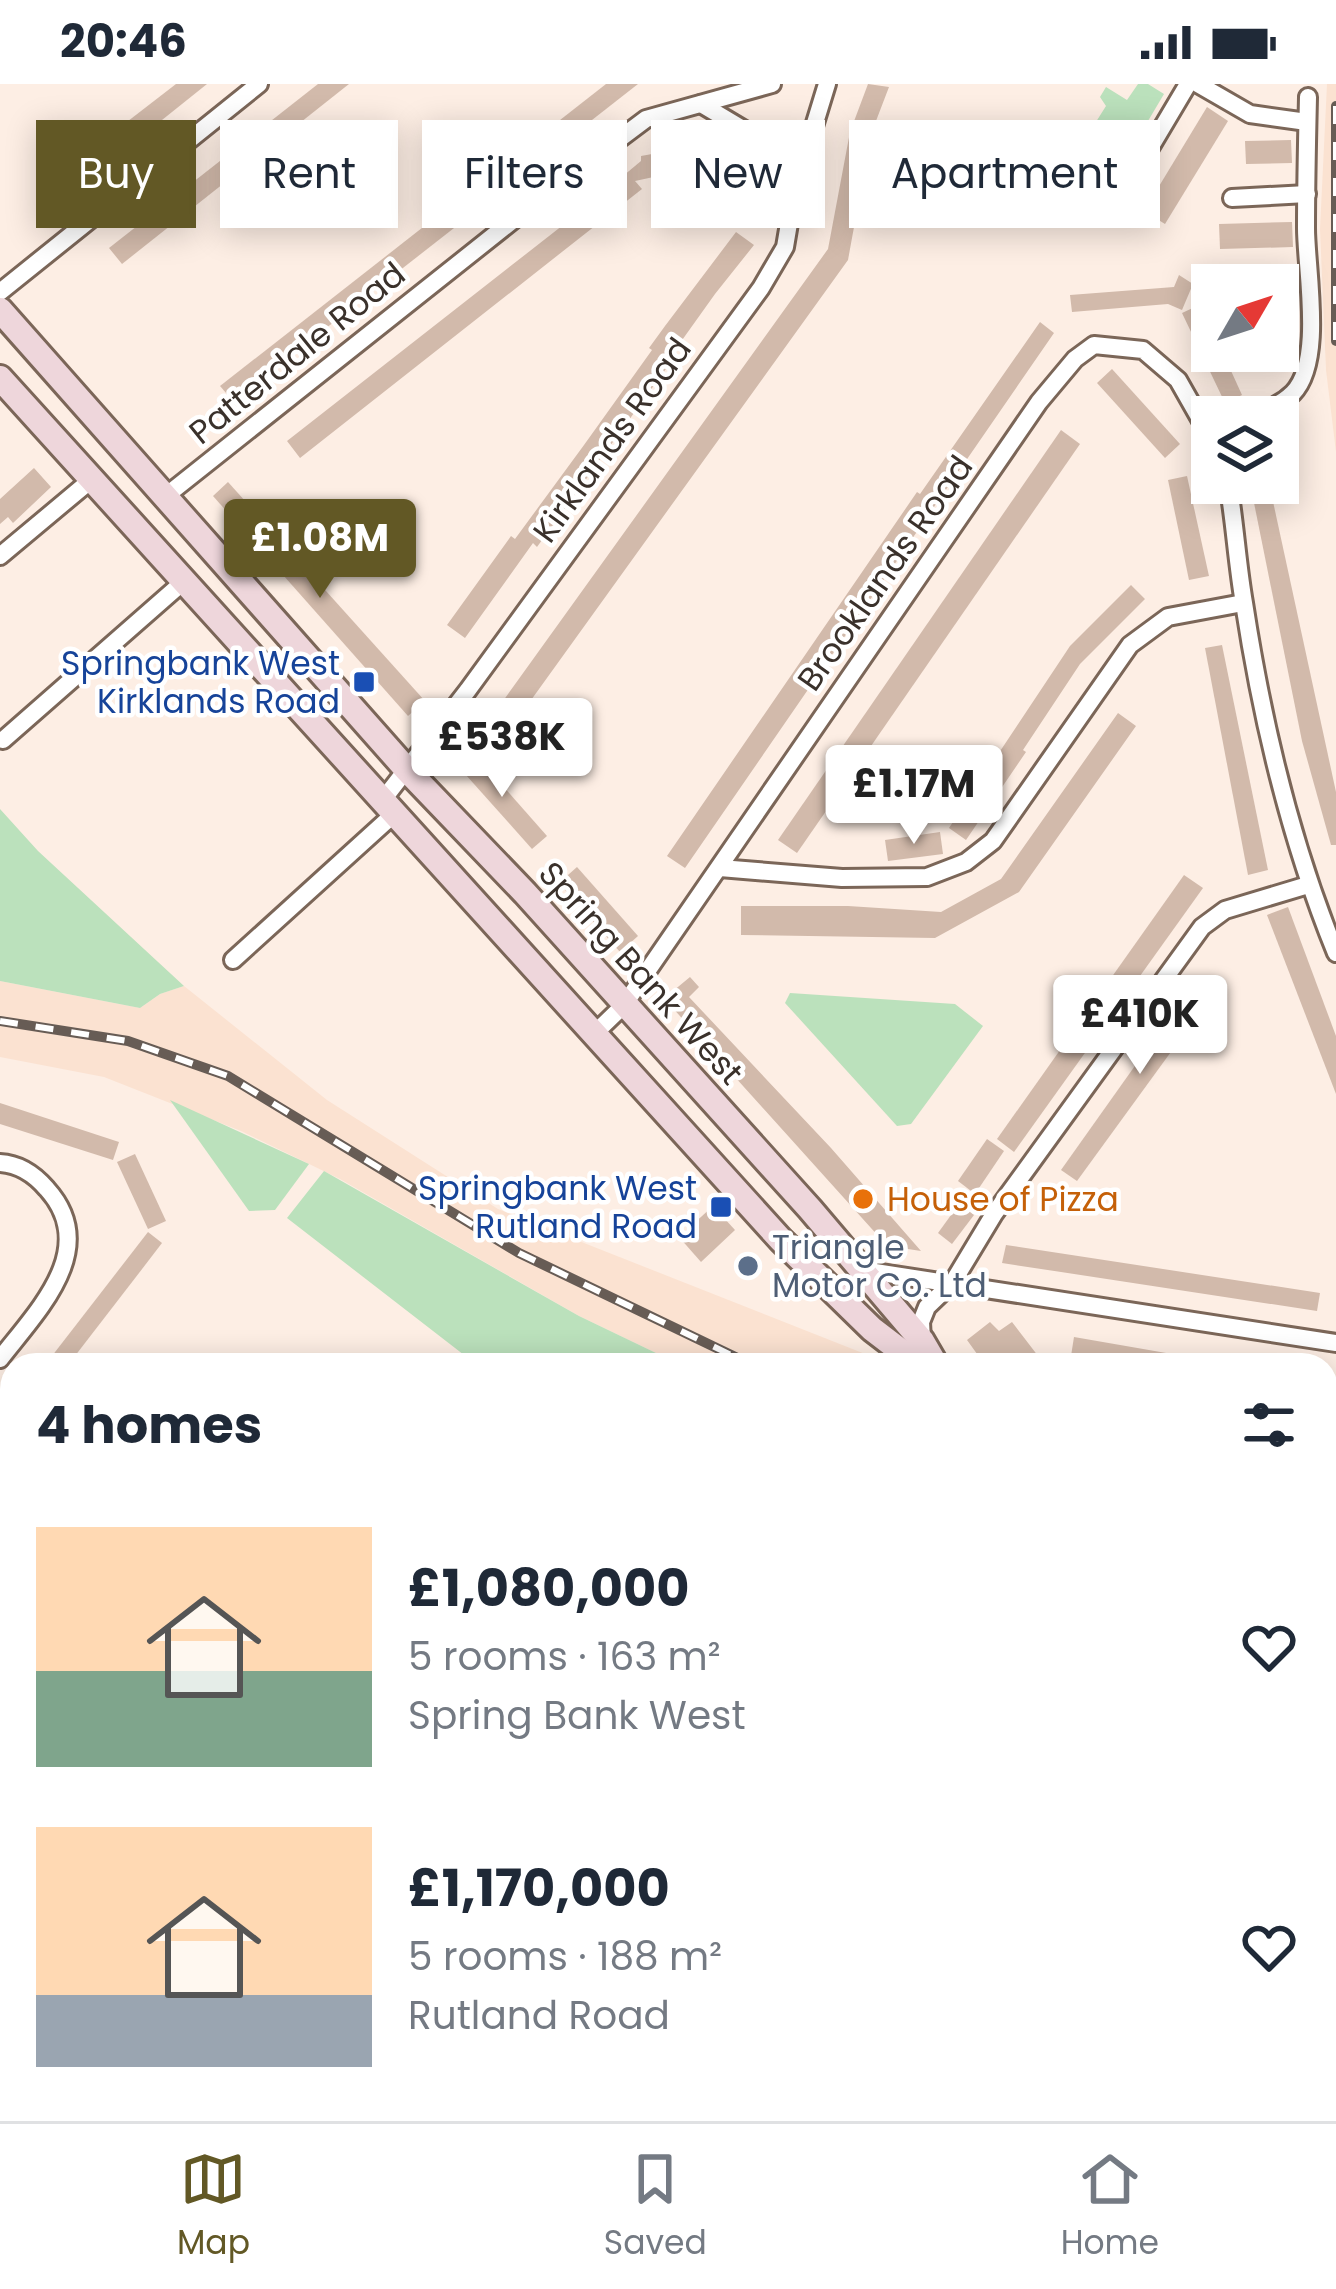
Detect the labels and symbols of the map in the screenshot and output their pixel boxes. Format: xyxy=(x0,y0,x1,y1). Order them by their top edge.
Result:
street label: Patterdale Road xyxy=(179,251,415,455)
north arrow xyxy=(1191,264,1299,372)
street label: Kirklands Road xyxy=(522,328,702,552)
street label: Brooklands Road xyxy=(786,446,984,700)
pin: £1.08M xyxy=(222,499,418,601)
place label: Springbank West Kirklands Road xyxy=(61,640,340,725)
marker: Springbank West Kirklands Road xyxy=(351,669,377,695)
pin: £538K xyxy=(418,698,586,800)
pin: £1.17M xyxy=(816,745,1012,847)
street label: Spring Bank West xyxy=(528,851,754,1095)
pin: £410K xyxy=(1056,975,1224,1077)
place label: Springbank West Rutland Road xyxy=(418,1165,697,1250)
place label: House of Pizza xyxy=(887,1176,1119,1223)
marker: House of Pizza xyxy=(850,1186,876,1212)
marker: Springbank West Rutland Road xyxy=(708,1194,734,1220)
place label: Triangle Motor Co. Ltd xyxy=(772,1224,987,1309)
marker: Triangle Motor Co. Ltd xyxy=(735,1253,761,1279)

